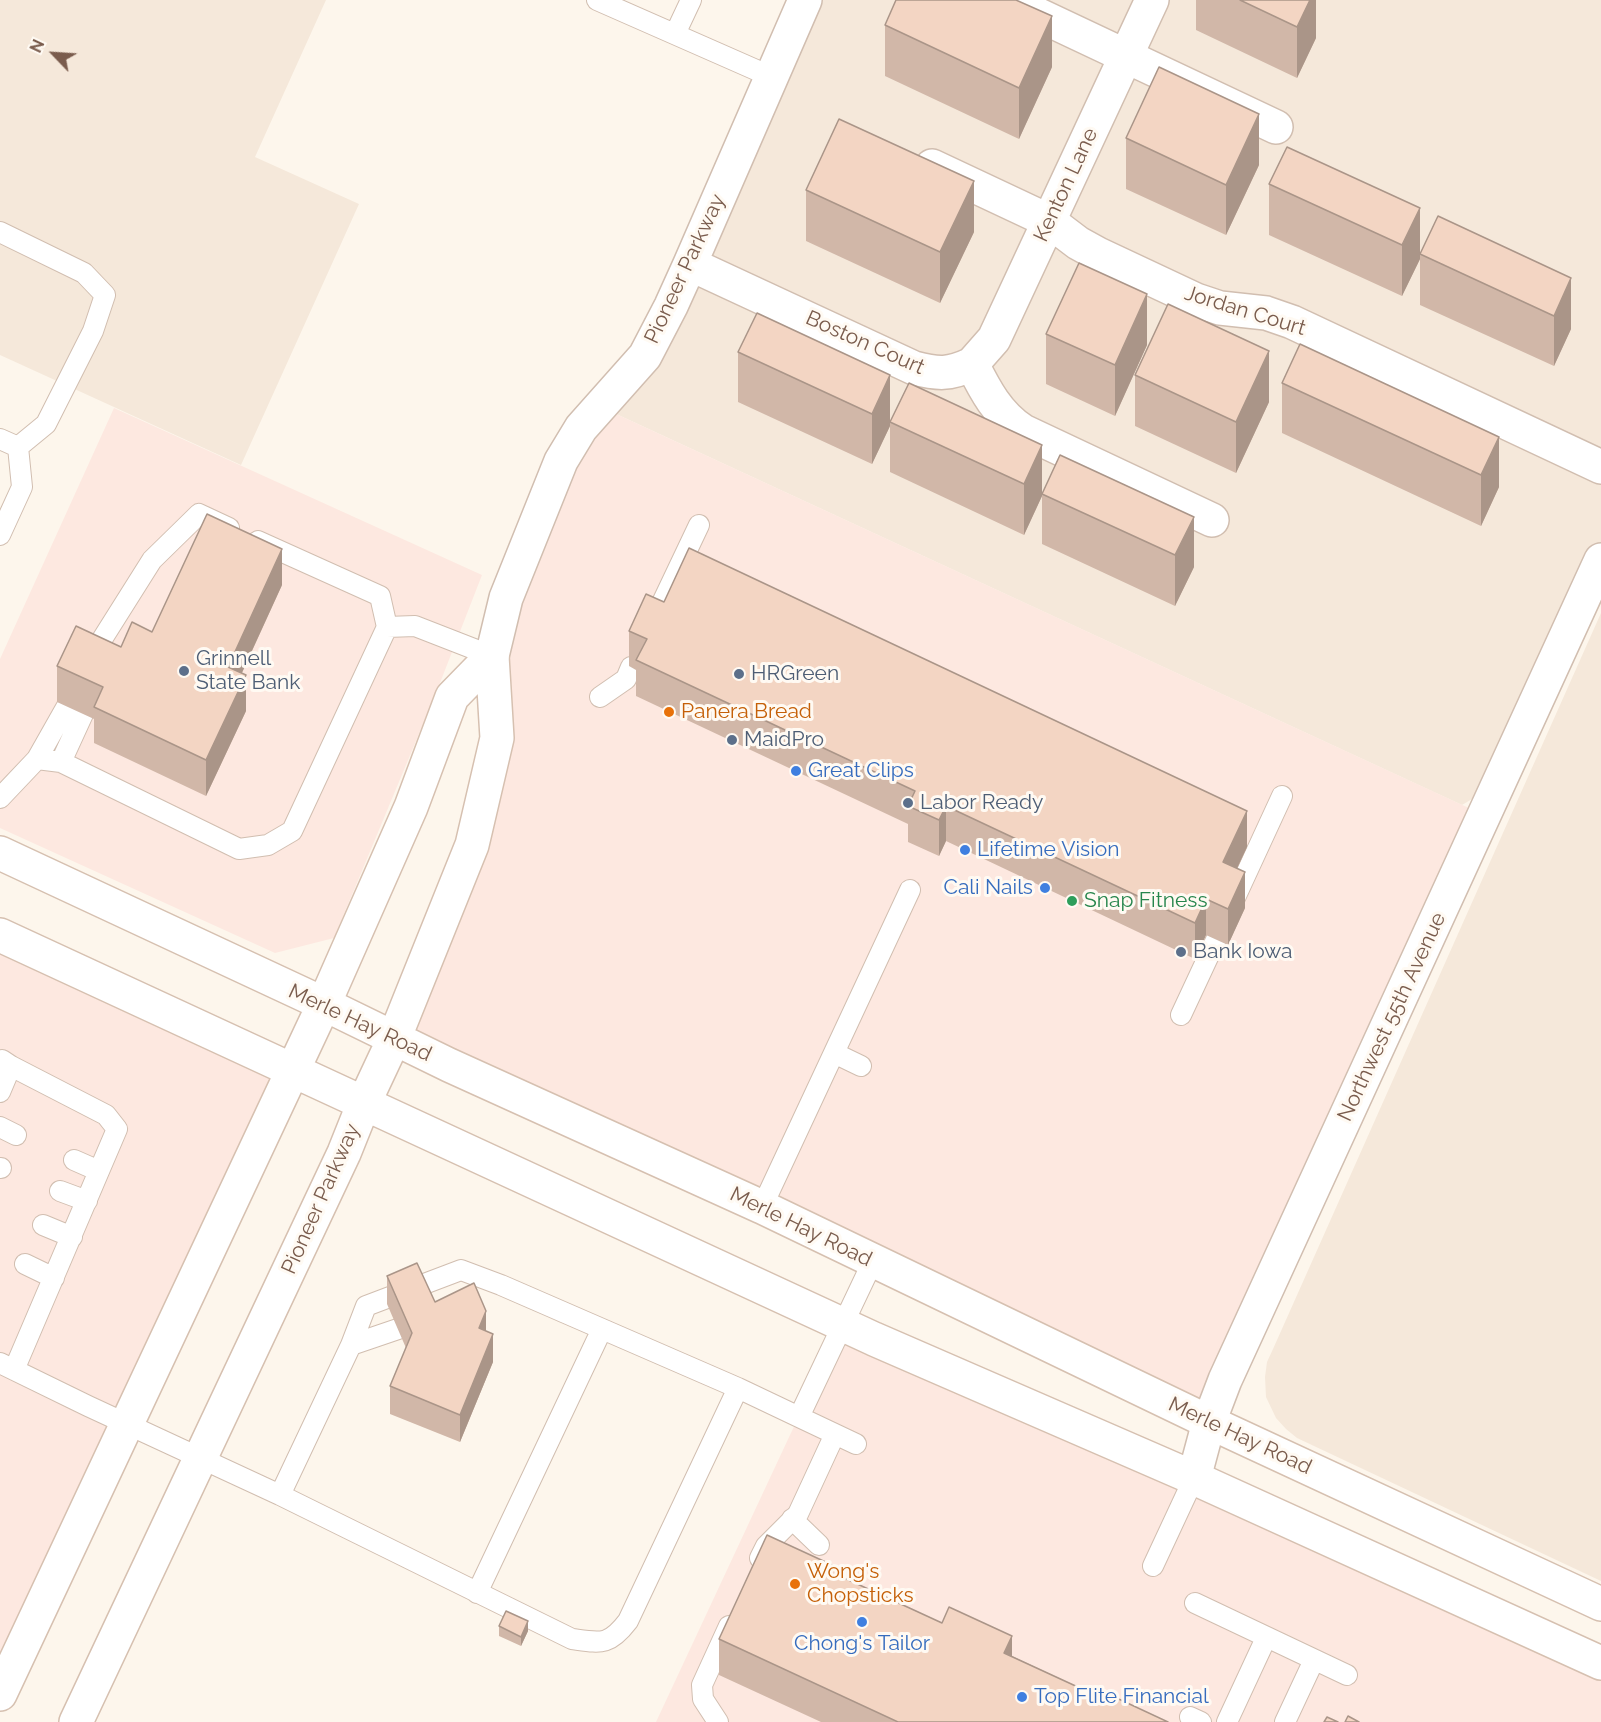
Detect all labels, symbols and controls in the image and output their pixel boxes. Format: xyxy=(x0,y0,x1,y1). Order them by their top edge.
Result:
north arrow xyxy=(24,24,84,84)
text: N xyxy=(26,37,48,56)
street label: Kenton Lane xyxy=(1029,124,1103,246)
street label: Pioneer Parkway xyxy=(639,190,731,348)
street label: Jordan Court xyxy=(1181,281,1309,341)
street label: Boston Court xyxy=(802,306,928,380)
place label: Grinnell State Bank xyxy=(196,646,300,696)
place label: HRGreen xyxy=(751,661,839,687)
marker: Grinnell State Bank xyxy=(177,664,191,678)
marker: HRGreen xyxy=(732,667,746,681)
place label: Panera Bread xyxy=(681,699,812,725)
marker: Panera Bread xyxy=(662,705,676,719)
place label: MaidPro xyxy=(744,727,824,753)
marker: MaidPro xyxy=(725,733,739,747)
place label: Great Clips xyxy=(808,758,914,784)
marker: Great Clips xyxy=(789,764,803,778)
place label: Labor Ready xyxy=(920,790,1043,816)
marker: Labor Ready xyxy=(901,796,915,810)
place label: Lifetime Vision xyxy=(977,837,1120,863)
marker: Lifetime Vision xyxy=(958,843,972,857)
place label: Cali Nails xyxy=(944,875,1033,901)
marker: Cali Nails xyxy=(1038,881,1052,895)
place label: Snap Fitness xyxy=(1084,888,1208,914)
marker: Snap Fitness xyxy=(1065,894,1079,908)
street label: Northwest 55th Avenue xyxy=(1332,908,1452,1126)
place label: Bank Iowa xyxy=(1193,939,1293,965)
marker: Bank Iowa xyxy=(1174,945,1188,959)
street label: Merle Hay Road xyxy=(284,979,436,1067)
street label: Pioneer Parkway xyxy=(277,1120,365,1278)
street label: Merle Hay Road xyxy=(726,1182,876,1272)
street label: Merle Hay Road xyxy=(1164,1392,1316,1480)
place label: Wong's Chopsticks xyxy=(807,1559,914,1609)
marker: Wong's Chopsticks xyxy=(788,1577,802,1591)
marker: Chong's Tailor xyxy=(855,1615,869,1629)
place label: Chong's Tailor xyxy=(794,1631,930,1657)
place label: Top Flite Financial xyxy=(1034,1684,1209,1710)
marker: Top Flite Financial xyxy=(1015,1690,1029,1704)

